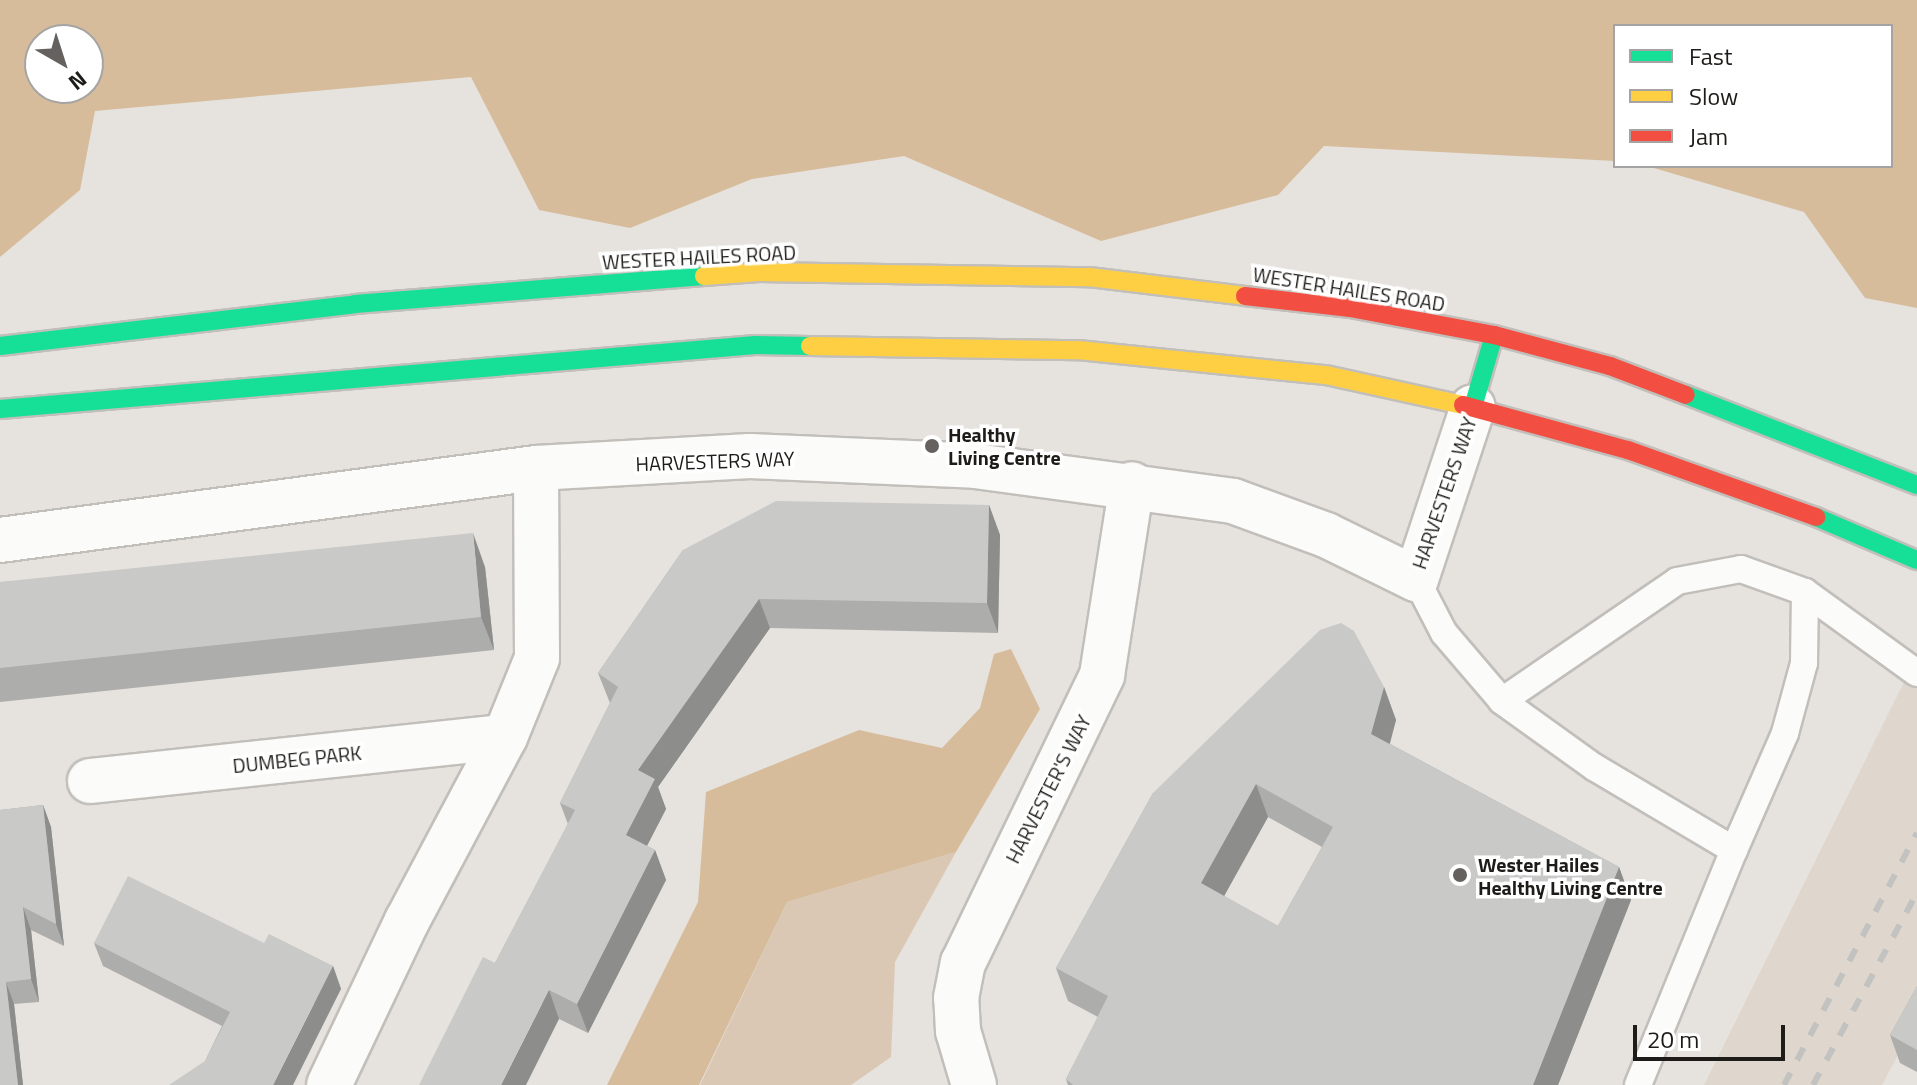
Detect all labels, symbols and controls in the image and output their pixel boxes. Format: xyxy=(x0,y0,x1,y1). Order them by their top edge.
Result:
north arrow xyxy=(24,24,104,104)
legend xyxy=(1613,24,1893,168)
text: Fast xyxy=(1689,38,1732,74)
text: N xyxy=(61,63,94,99)
text: Slow xyxy=(1689,78,1738,114)
text: Jam xyxy=(1689,118,1728,154)
street label: WESTER HAILES ROAD xyxy=(601,240,797,274)
street label: WESTER HAILES ROAD xyxy=(1251,262,1447,316)
street label: HARVESTERS WAY xyxy=(1407,414,1481,572)
place label: Healthy Living Centre xyxy=(948,422,1061,469)
marker: Healthy Living Centre xyxy=(923,437,941,455)
street label: HARVESTERS WAY xyxy=(635,446,795,476)
street label: HARVESTER'S WAY xyxy=(1000,711,1096,867)
street label: DUMBEG PARK xyxy=(231,740,363,778)
place label: Wester Hailes Healthy Living Centre xyxy=(1478,852,1663,899)
marker: Wester Hailes Healthy Living Centre xyxy=(1449,864,1471,886)
scale bar xyxy=(1637,1009,1789,1059)
text: 20 m xyxy=(1647,1021,1699,1057)

